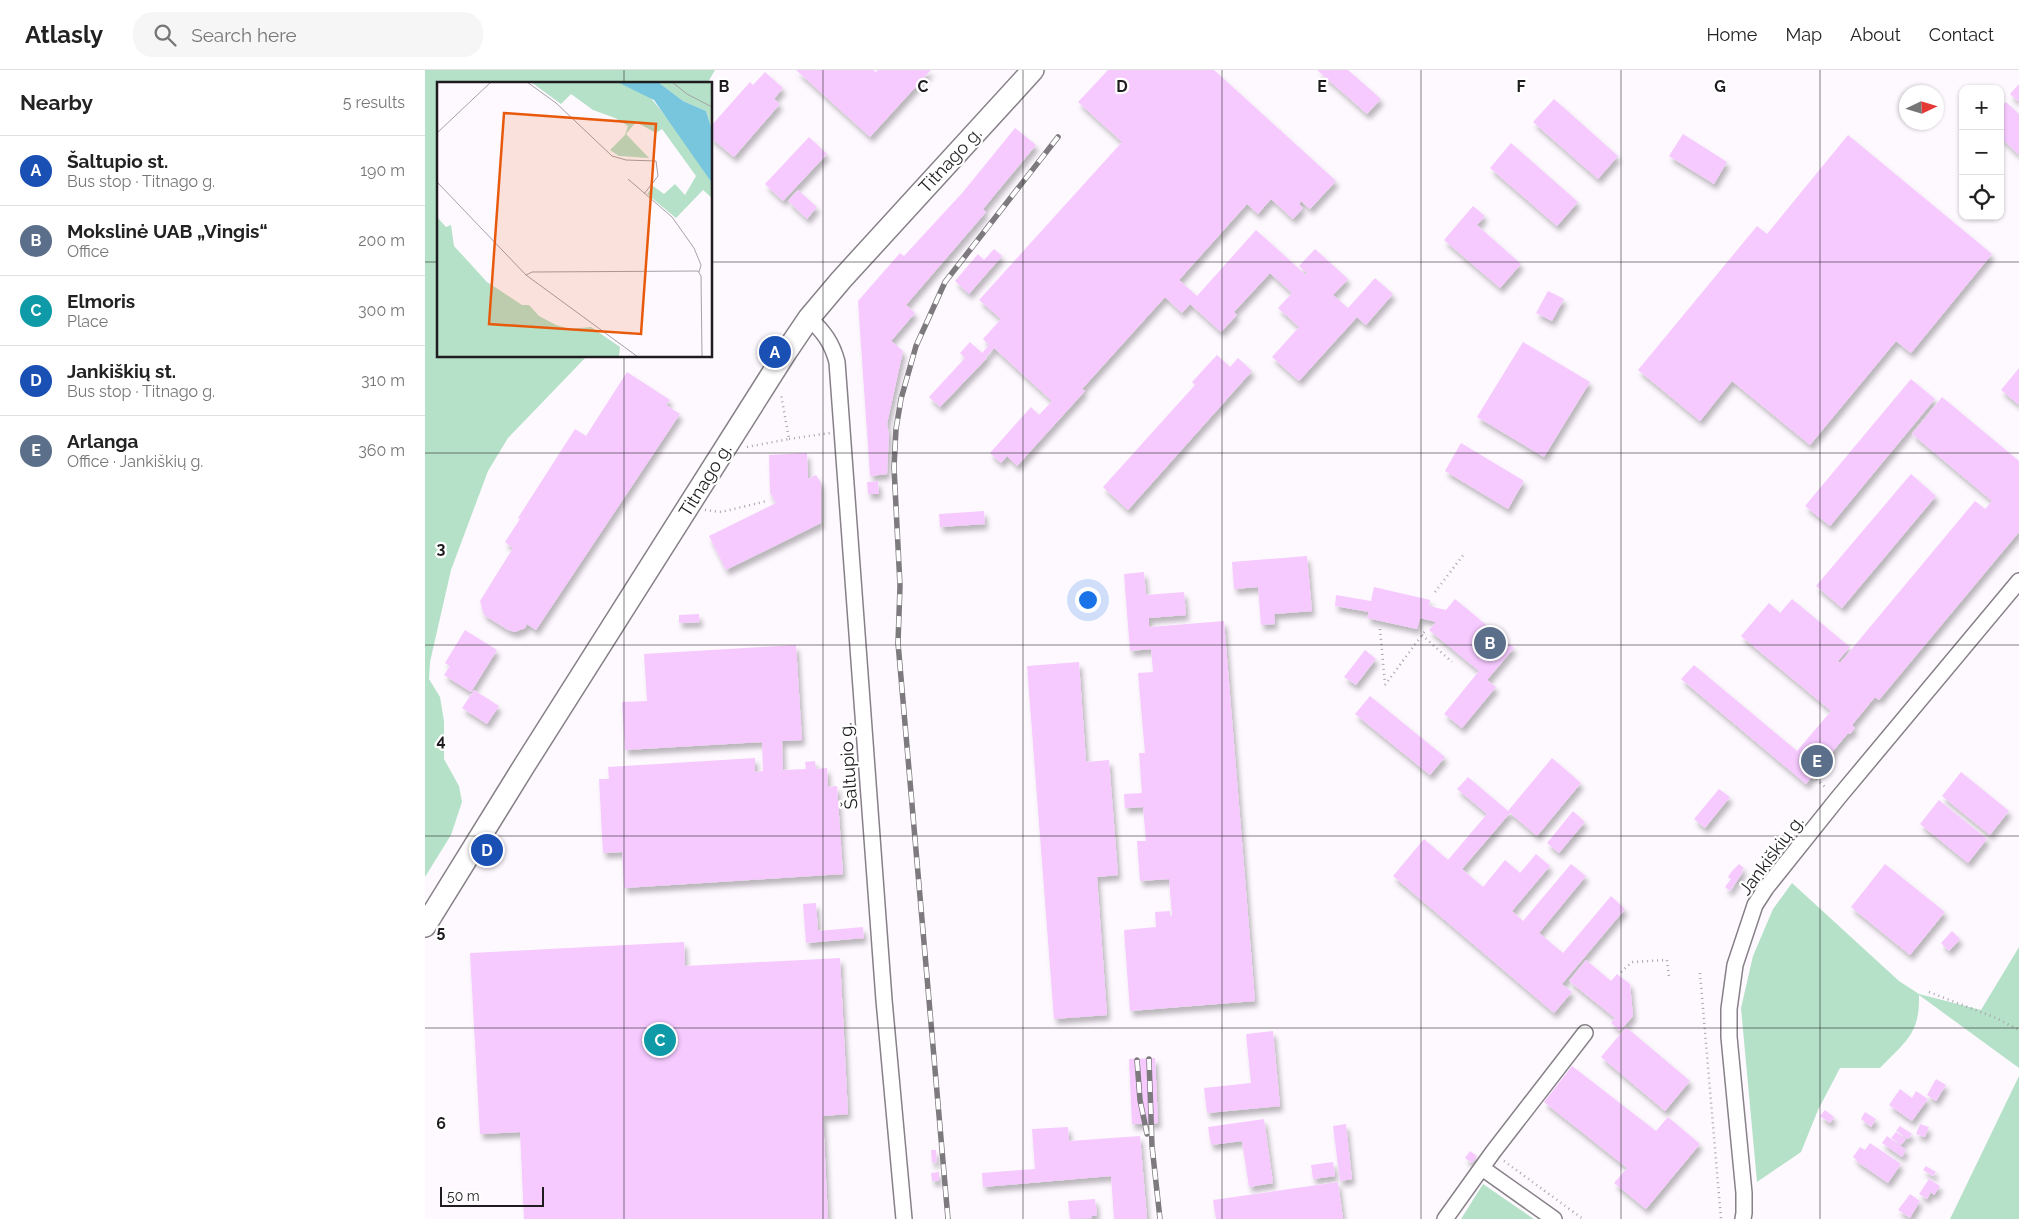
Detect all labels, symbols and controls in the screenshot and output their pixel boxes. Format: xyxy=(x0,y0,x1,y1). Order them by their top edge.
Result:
search box xyxy=(133,12,483,57)
text: Atlasly xyxy=(25,20,103,49)
icon: search xyxy=(151,21,179,49)
text: Search here xyxy=(191,24,297,46)
text: Home xyxy=(1706,24,1757,45)
text: Map xyxy=(1785,24,1822,45)
text: About xyxy=(1850,24,1901,45)
text: Contact xyxy=(1929,24,1994,45)
text: B xyxy=(719,77,730,96)
text: C xyxy=(918,77,929,96)
text: D xyxy=(1116,77,1128,96)
text: E xyxy=(1317,77,1327,96)
text: F xyxy=(1516,77,1526,96)
text: G xyxy=(1714,77,1726,96)
inset map xyxy=(437,82,713,358)
north arrow xyxy=(1899,85,1944,130)
map controls xyxy=(1959,85,2004,220)
button: + xyxy=(1959,85,2004,130)
text: Nearby xyxy=(20,90,93,115)
text: 5 results xyxy=(343,93,405,112)
street label: Titnago g. xyxy=(914,123,986,197)
button: − xyxy=(1959,130,2004,175)
text: Šaltupio st. xyxy=(67,150,168,172)
text: A xyxy=(31,161,41,180)
text: 190 m xyxy=(360,161,405,180)
text: Bus stop · Titnago g. xyxy=(67,172,215,191)
button: locate xyxy=(1959,175,2004,220)
text: Mokslinė UAB „Vingis“ xyxy=(67,220,268,242)
text: B xyxy=(31,231,41,250)
text: 200 m xyxy=(358,231,405,250)
text: Office xyxy=(67,242,109,261)
text: Elmoris xyxy=(67,290,135,312)
text: C xyxy=(31,301,41,320)
text: 300 m xyxy=(358,301,405,320)
text: Place xyxy=(67,312,108,331)
pin: A xyxy=(759,333,791,371)
text: Jankiškių st. xyxy=(67,360,176,382)
text: D xyxy=(30,371,42,390)
text: 310 m xyxy=(361,371,405,390)
text: Bus stop · Titnago g. xyxy=(67,382,215,401)
text: Arlanga xyxy=(67,430,138,452)
street label: Titnago g. xyxy=(674,440,736,520)
text: E xyxy=(31,441,41,460)
text: 360 m xyxy=(358,441,405,460)
text: Office · Jankiškių g. xyxy=(67,452,203,471)
text: 3 xyxy=(437,539,446,558)
your location xyxy=(1075,587,1101,613)
pin: B xyxy=(1474,624,1506,662)
street label: Šaltupio g. xyxy=(833,722,862,810)
text: 4 xyxy=(436,731,446,750)
pin: E xyxy=(1801,742,1833,780)
street label: Jankiškių g. xyxy=(1734,811,1808,899)
pin: D xyxy=(471,831,503,869)
text: 5 xyxy=(437,922,446,941)
pin: C xyxy=(644,1021,676,1059)
text: 6 xyxy=(436,1114,446,1133)
scale bar xyxy=(440,1184,544,1207)
text: 50 m xyxy=(447,1188,480,1204)

